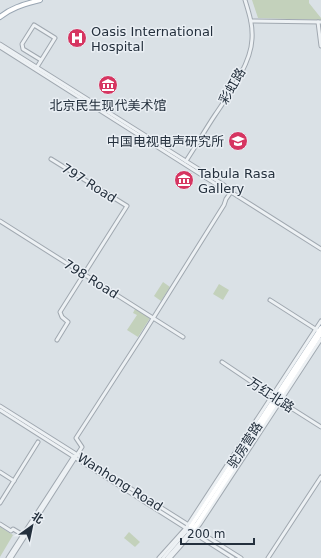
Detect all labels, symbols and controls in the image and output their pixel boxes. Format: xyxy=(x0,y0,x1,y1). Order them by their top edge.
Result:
place label: Oasis International Hospital xyxy=(91,24,213,54)
hospital icon: Oasis International Hospital xyxy=(66,27,88,49)
street label: 彩虹路 xyxy=(216,65,248,107)
museum icon: 北京民生现代美术馆 xyxy=(97,74,119,96)
place label: 北京民生现代美术馆 xyxy=(49,98,167,113)
school or university icon: 中国电视电声研究所 xyxy=(227,130,249,152)
place label: 中国电视电声研究所 xyxy=(107,134,224,149)
street label: 797 Road xyxy=(59,160,119,206)
place label: Tabula Rasa Gallery xyxy=(197,166,275,196)
museum icon: Tabula Rasa Gallery xyxy=(173,169,195,191)
street label: 798 Road xyxy=(61,256,121,302)
street label: 万红北路 xyxy=(245,375,297,415)
street label: 驼房营路 xyxy=(225,419,265,471)
street label: Wanhong Road xyxy=(75,450,165,514)
north arrow xyxy=(12,506,52,546)
text: 北 xyxy=(29,510,45,526)
scale bar xyxy=(181,520,254,546)
text: 200 m xyxy=(187,527,225,541)

